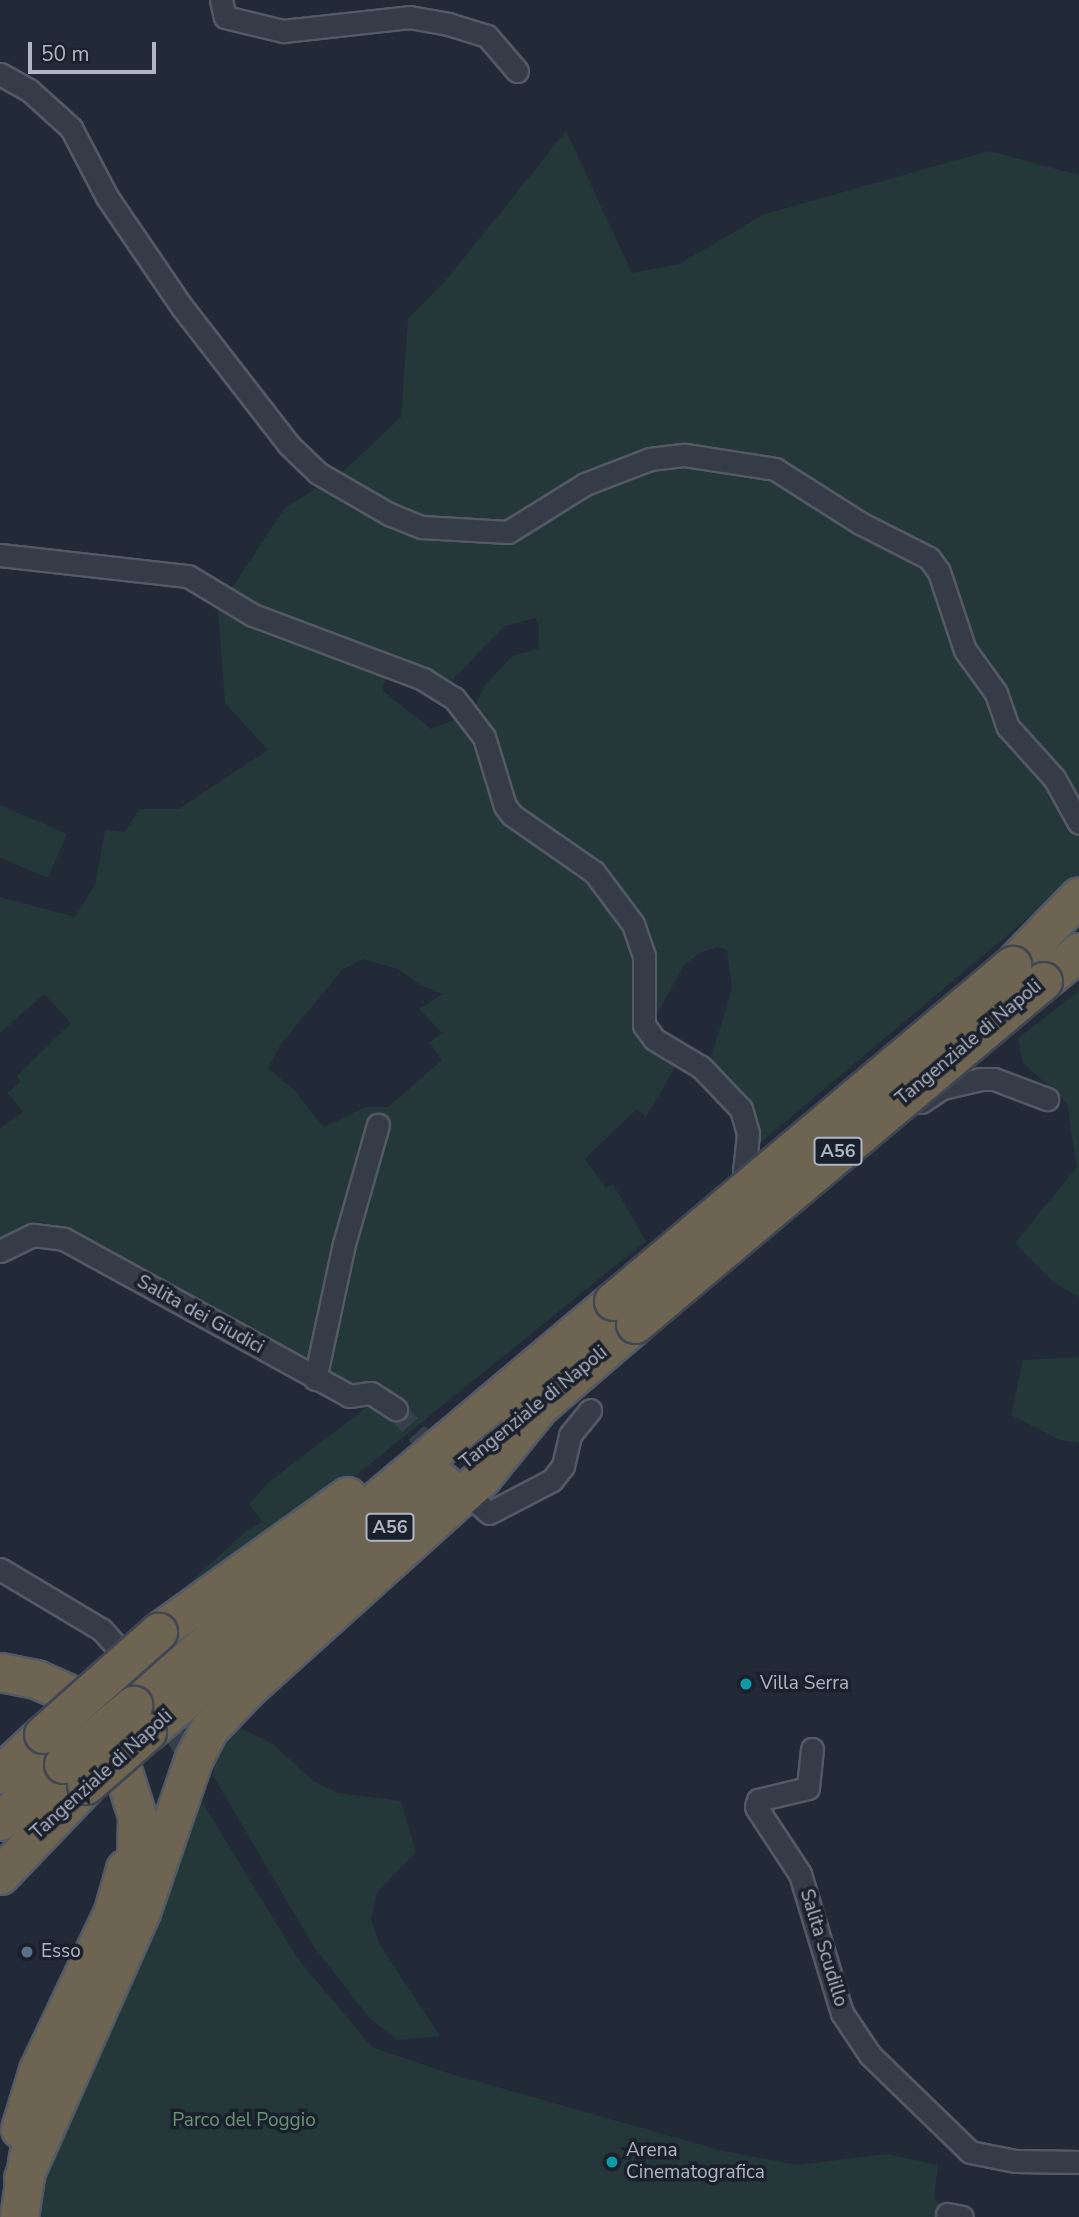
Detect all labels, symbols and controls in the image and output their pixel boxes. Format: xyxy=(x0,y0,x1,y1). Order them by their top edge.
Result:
scale bar xyxy=(32,28,159,72)
text: 50 m xyxy=(41,40,90,68)
street label: Tangenziale di Napoli xyxy=(892,976,1046,1110)
road number: A56 xyxy=(814,1136,862,1166)
street label: Salita dei Giudici xyxy=(133,1271,267,1359)
street label: Tangenziale di Napoli xyxy=(456,1342,612,1474)
road number: A56 xyxy=(366,1512,414,1542)
place label: Villa Serra xyxy=(760,1673,849,1695)
marker: Villa Serra xyxy=(738,1676,754,1692)
street label: Tangenziale di Napoli xyxy=(26,1705,178,1845)
street label: Salita Scudillo xyxy=(794,1886,852,2010)
place label: Esso xyxy=(41,1941,81,1963)
marker: Esso xyxy=(19,1944,35,1960)
park label: Parco del Poggio xyxy=(172,2110,316,2132)
place label: Arena Cinematografica xyxy=(626,2140,765,2184)
marker: Arena Cinematografica xyxy=(604,2154,620,2170)

